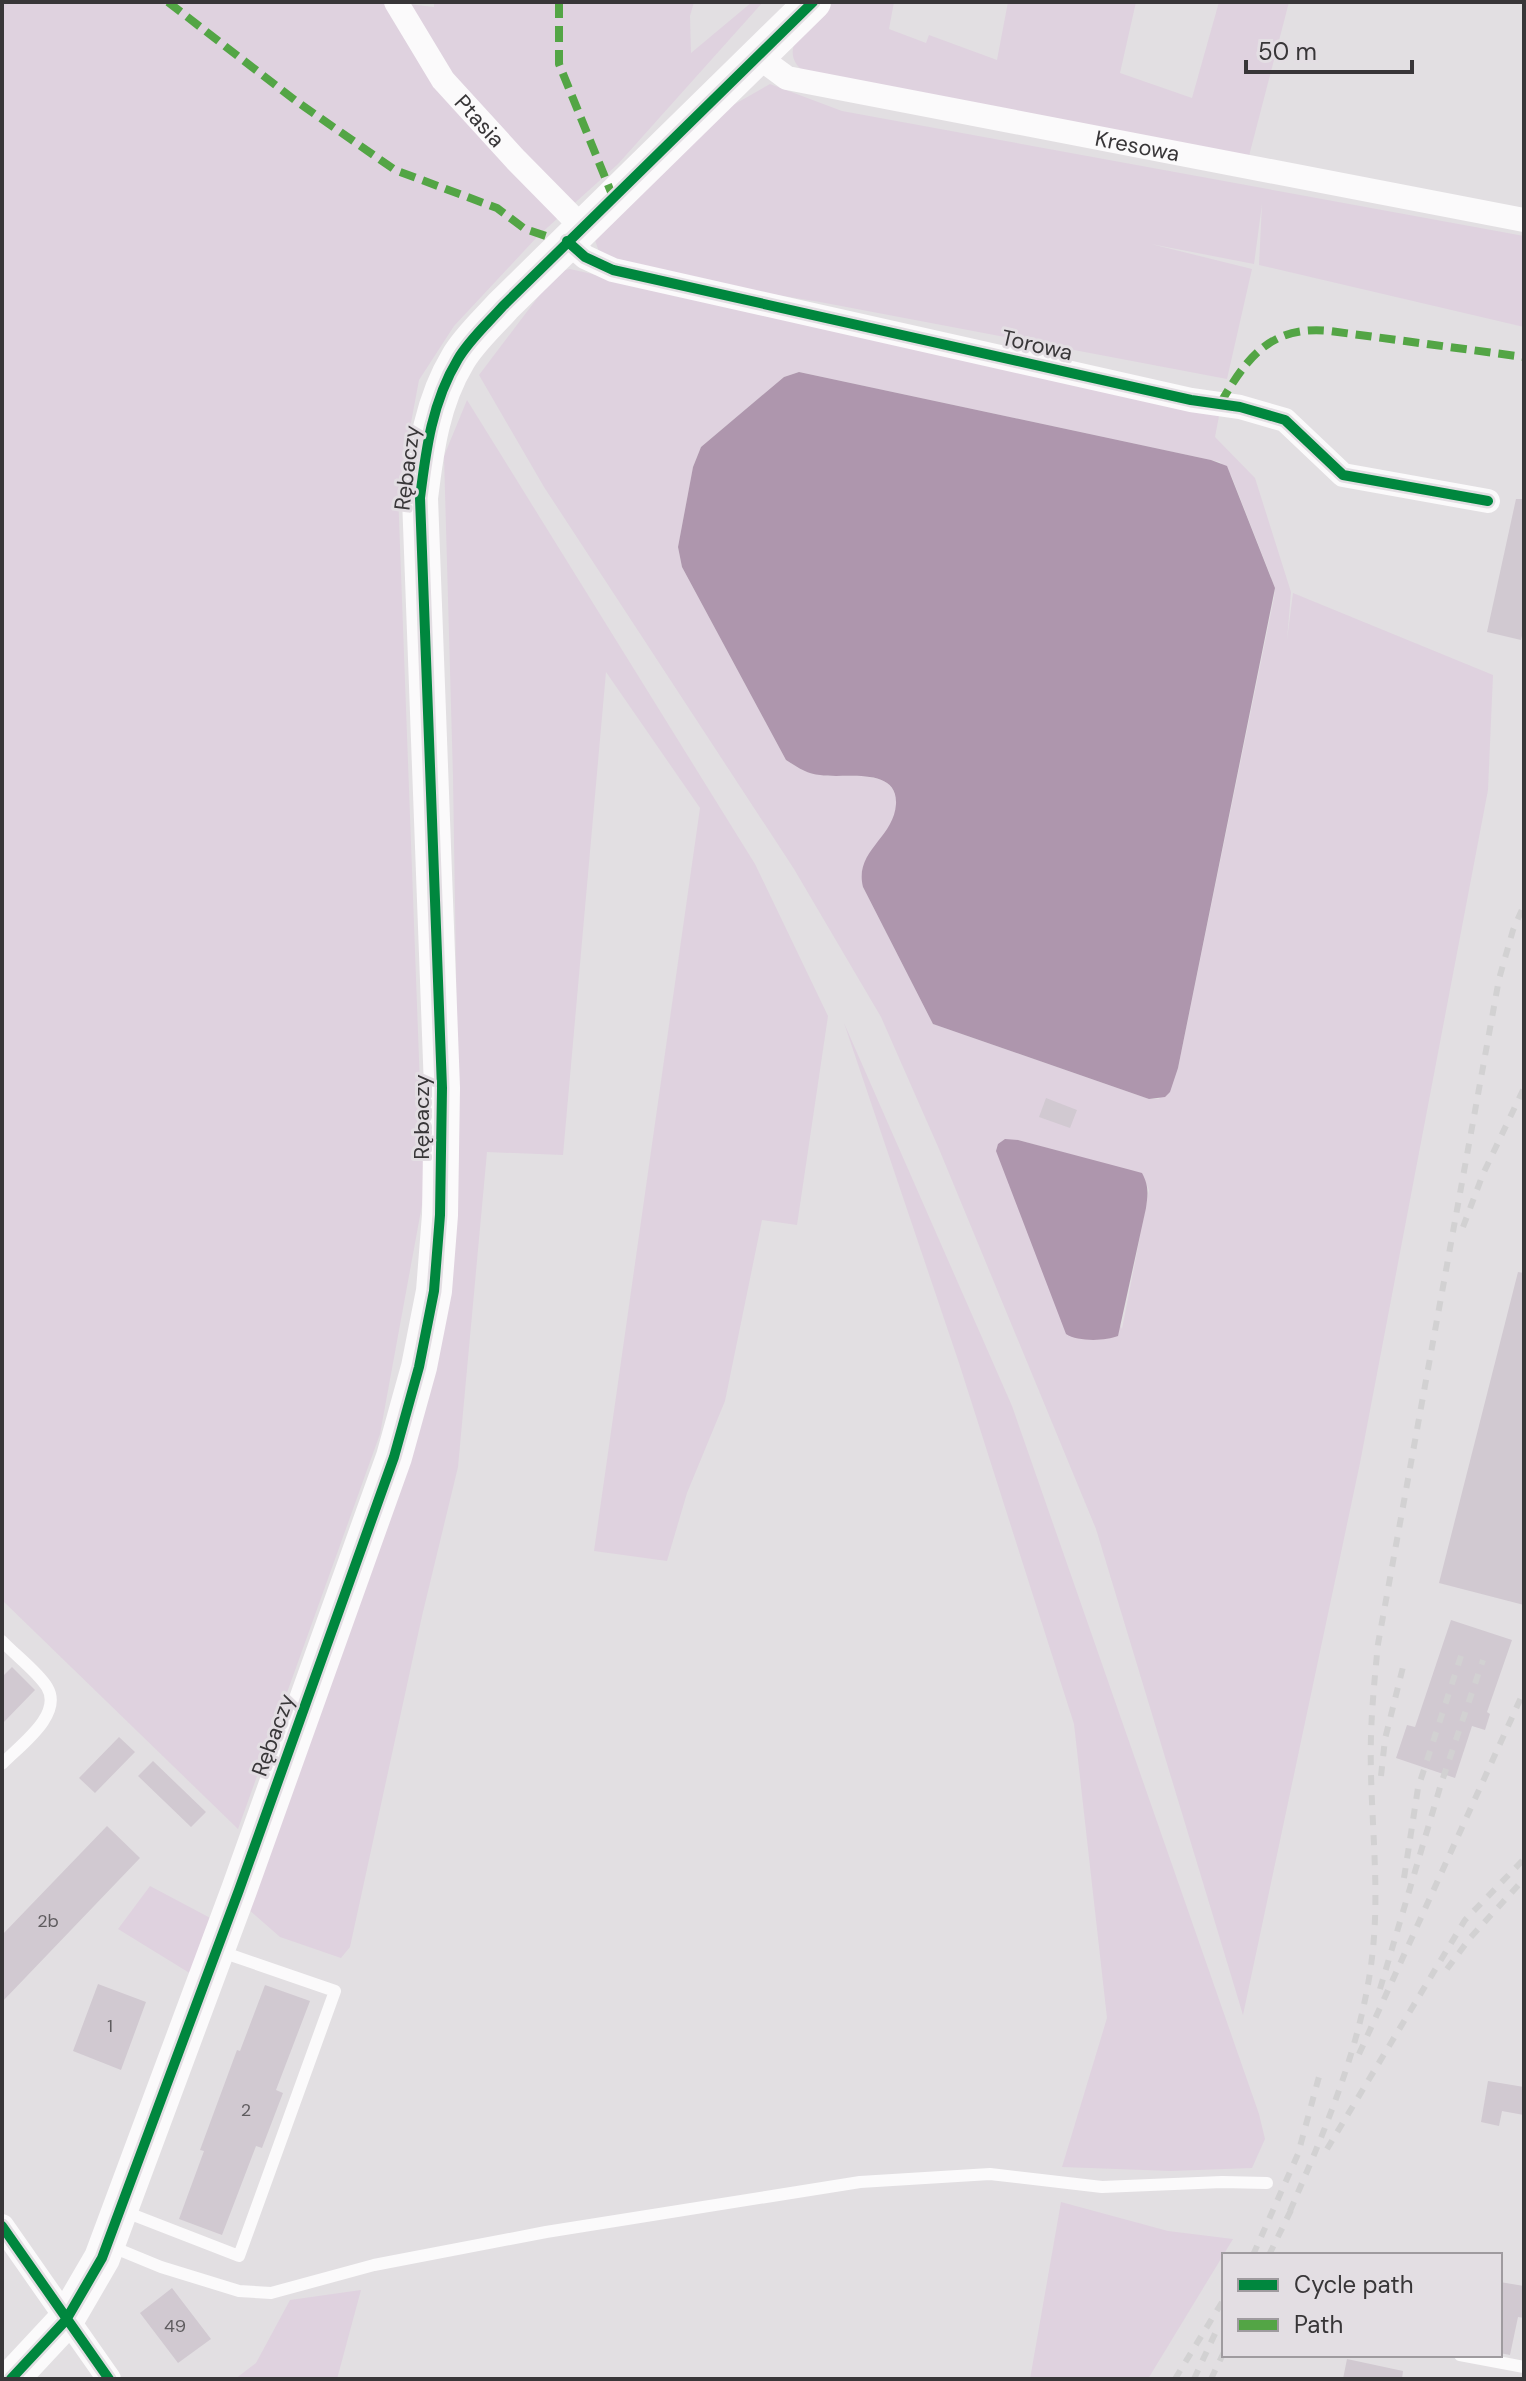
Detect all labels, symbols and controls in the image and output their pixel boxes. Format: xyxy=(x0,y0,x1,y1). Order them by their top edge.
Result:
scale bar xyxy=(1246,24,1412,74)
text: 50 m xyxy=(1258,36,1317,67)
street label: Ptasia xyxy=(449,88,512,153)
street label: Kresowa xyxy=(1093,123,1182,168)
street label: Torowa xyxy=(999,323,1075,367)
street label: Rębaczy xyxy=(387,424,427,512)
street label: Rębaczy xyxy=(407,1074,436,1160)
street label: Rębaczy xyxy=(245,1690,301,1780)
house number: 2b xyxy=(37,1909,59,1933)
house number: 1 xyxy=(107,2014,113,2038)
house number: 2 xyxy=(241,2098,251,2122)
legend xyxy=(1222,2253,1502,2357)
text: Cycle path xyxy=(1294,2269,1413,2300)
text: Path xyxy=(1294,2309,1343,2340)
house number: 49 xyxy=(164,2314,186,2338)

